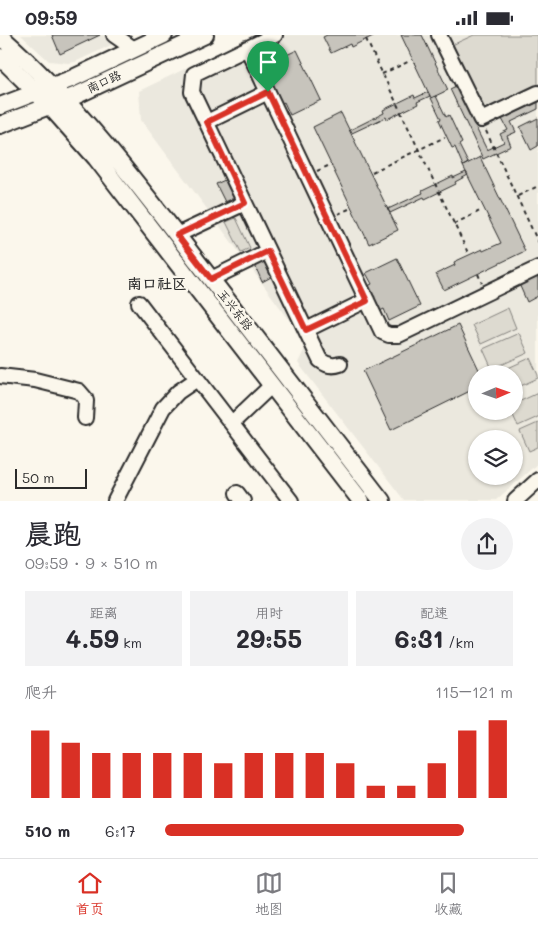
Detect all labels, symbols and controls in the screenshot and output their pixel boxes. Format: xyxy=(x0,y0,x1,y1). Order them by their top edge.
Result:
text: 09:59 xyxy=(25,5,77,30)
pin xyxy=(247,41,289,92)
icon: arrive xyxy=(254,48,282,76)
street label: 南口路 xyxy=(84,66,123,96)
district label: 南口社区 xyxy=(127,273,187,293)
street label: 玉兴东路 xyxy=(215,286,257,333)
north arrow xyxy=(468,365,522,420)
map controls xyxy=(468,365,523,485)
button: layers xyxy=(468,430,523,485)
scale bar xyxy=(15,465,88,489)
text: 50 m xyxy=(22,468,54,487)
text: 晨跑 xyxy=(25,515,81,551)
button: share xyxy=(461,518,513,570)
text: 09:59 · 9 × 510 m xyxy=(25,552,158,573)
text: 距离 xyxy=(90,603,118,622)
text: 用时 xyxy=(255,603,283,622)
text: 配速 xyxy=(420,603,448,622)
text: 4.59 xyxy=(66,622,119,654)
text: 29:55 xyxy=(236,622,302,654)
text: 6:31 xyxy=(395,622,444,654)
text: km xyxy=(119,633,142,652)
text: /km xyxy=(444,633,474,652)
text: 爬升 xyxy=(25,681,57,702)
text: 115–121 m xyxy=(435,681,513,702)
text: 510 m xyxy=(25,820,70,841)
text: 6:17 xyxy=(105,820,136,841)
tab: 首页 xyxy=(76,869,104,918)
tab: 地图 xyxy=(255,869,283,918)
tab: 收藏 xyxy=(434,869,462,918)

